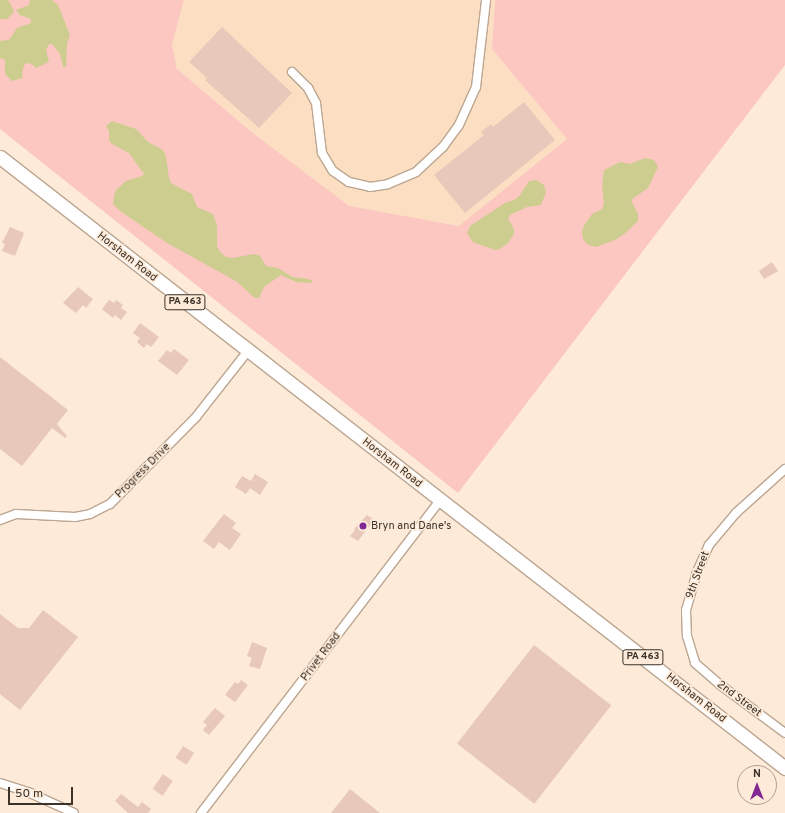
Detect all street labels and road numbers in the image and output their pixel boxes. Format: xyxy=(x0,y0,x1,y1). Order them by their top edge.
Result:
street label: Horsham Road xyxy=(94,229,160,285)
road number: PA 463 xyxy=(164,294,206,310)
street label: Horsham Road xyxy=(359,435,425,491)
street label: Progress Drive xyxy=(113,441,173,501)
street label: 9th Street xyxy=(683,549,713,601)
street label: Privet Road xyxy=(298,630,344,684)
road number: PA 463 xyxy=(622,649,664,665)
street label: Horsham Road xyxy=(663,670,729,726)
street label: 2nd Street xyxy=(714,678,764,720)

